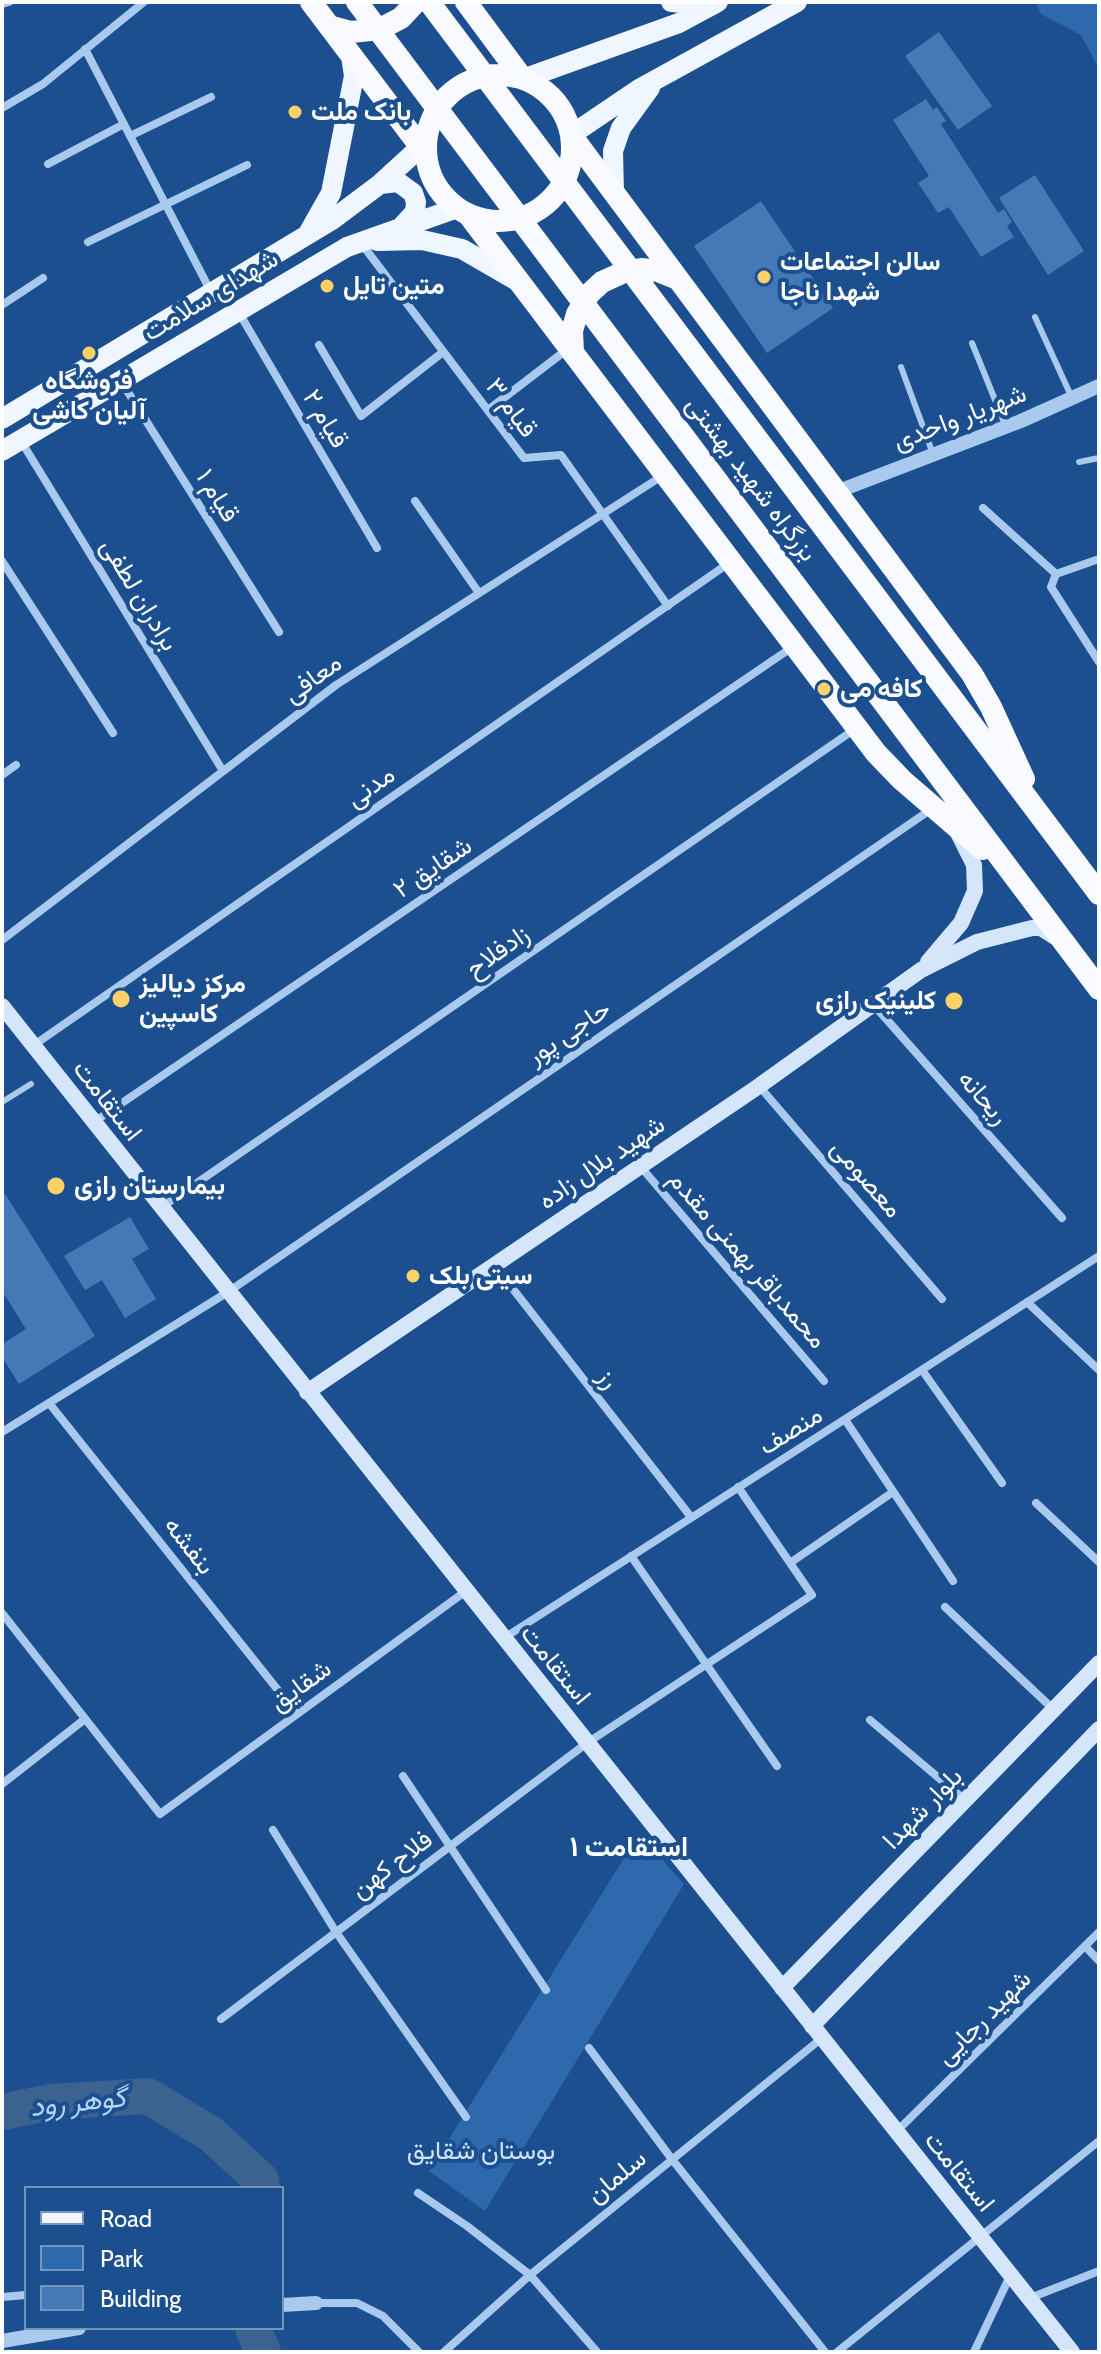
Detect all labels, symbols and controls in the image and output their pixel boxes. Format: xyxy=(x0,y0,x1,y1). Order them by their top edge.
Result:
place label: بانک ملت xyxy=(311,96,411,128)
marker: بانک ملت xyxy=(286,103,304,121)
street label: شهدای سلامت xyxy=(138,244,284,348)
place label: سالن اجتماعات شهدا ناجا xyxy=(780,246,941,308)
marker: سالن اجتماعات شهدا ناجا xyxy=(755,268,773,286)
place label: متین تایل xyxy=(343,270,445,302)
marker: متین تایل xyxy=(318,277,336,295)
marker: فروشگاه آلیان کاشی xyxy=(80,344,98,362)
place label: فروشگاه آلیان کاشی xyxy=(32,365,146,426)
street label: قیام ۳ xyxy=(479,372,543,444)
street label: شهریار واحدی xyxy=(889,378,1031,458)
street label: قیام ۲ xyxy=(295,384,355,454)
street label: بزرگراه شهید بهشتی xyxy=(679,390,823,568)
street label: قیام ۱ xyxy=(189,464,245,528)
street label: برادران لطفی xyxy=(93,533,185,657)
street label: معافی xyxy=(278,647,348,711)
place label: کافه می xyxy=(840,673,923,705)
marker: کافه می xyxy=(815,680,833,698)
street label: مدنی xyxy=(341,759,401,815)
street label: شقایق ۲ xyxy=(388,831,478,905)
street label: زادفلاح xyxy=(460,919,536,985)
place label: مرکز دیالیز کاسپین xyxy=(139,968,246,1030)
place label: کلینیک رازی xyxy=(815,985,936,1017)
marker: مرکز دیالیز کاسپین xyxy=(110,988,132,1010)
marker: کلینیک رازی xyxy=(943,990,965,1012)
street label: حاجی پور xyxy=(521,994,617,1072)
street label: استقامت xyxy=(66,1054,148,1148)
street label: ریحانه xyxy=(951,1064,1015,1132)
street label: شهید بلال زاده xyxy=(533,1109,671,1217)
street label: معصومی xyxy=(823,1133,909,1225)
street label: محمدباقر بهمنی مقدم xyxy=(661,1165,833,1355)
place label: بیمارستان رازی xyxy=(74,1170,225,1202)
marker: بیمارستان رازی xyxy=(45,1175,67,1197)
place label: سیتی بلک xyxy=(429,1260,532,1292)
marker: سیتی بلک xyxy=(404,1267,422,1285)
street label: رز xyxy=(590,1363,626,1395)
street label: منصف xyxy=(753,1399,829,1463)
street label: بنفشه xyxy=(157,1511,221,1581)
street label: استقامت xyxy=(513,1619,597,1711)
street label: شقایق xyxy=(264,1653,338,1719)
street label: بلوار شهدا xyxy=(876,1762,970,1856)
street label: فلاح کهن xyxy=(345,1824,439,1906)
district label: استقامت ۱ xyxy=(570,1831,688,1865)
street label: شهید رجایی xyxy=(930,1964,1038,2072)
water label: گوهر رود xyxy=(29,2081,127,2125)
street label: استقامت xyxy=(917,2126,1001,2218)
park label: بوستان شقایق xyxy=(407,2135,555,2167)
street label: سلمان xyxy=(581,2143,653,2211)
legend xyxy=(24,2186,284,2330)
text: Road xyxy=(100,2204,152,2233)
text: Park xyxy=(100,2244,143,2273)
text: Building xyxy=(100,2284,181,2313)

